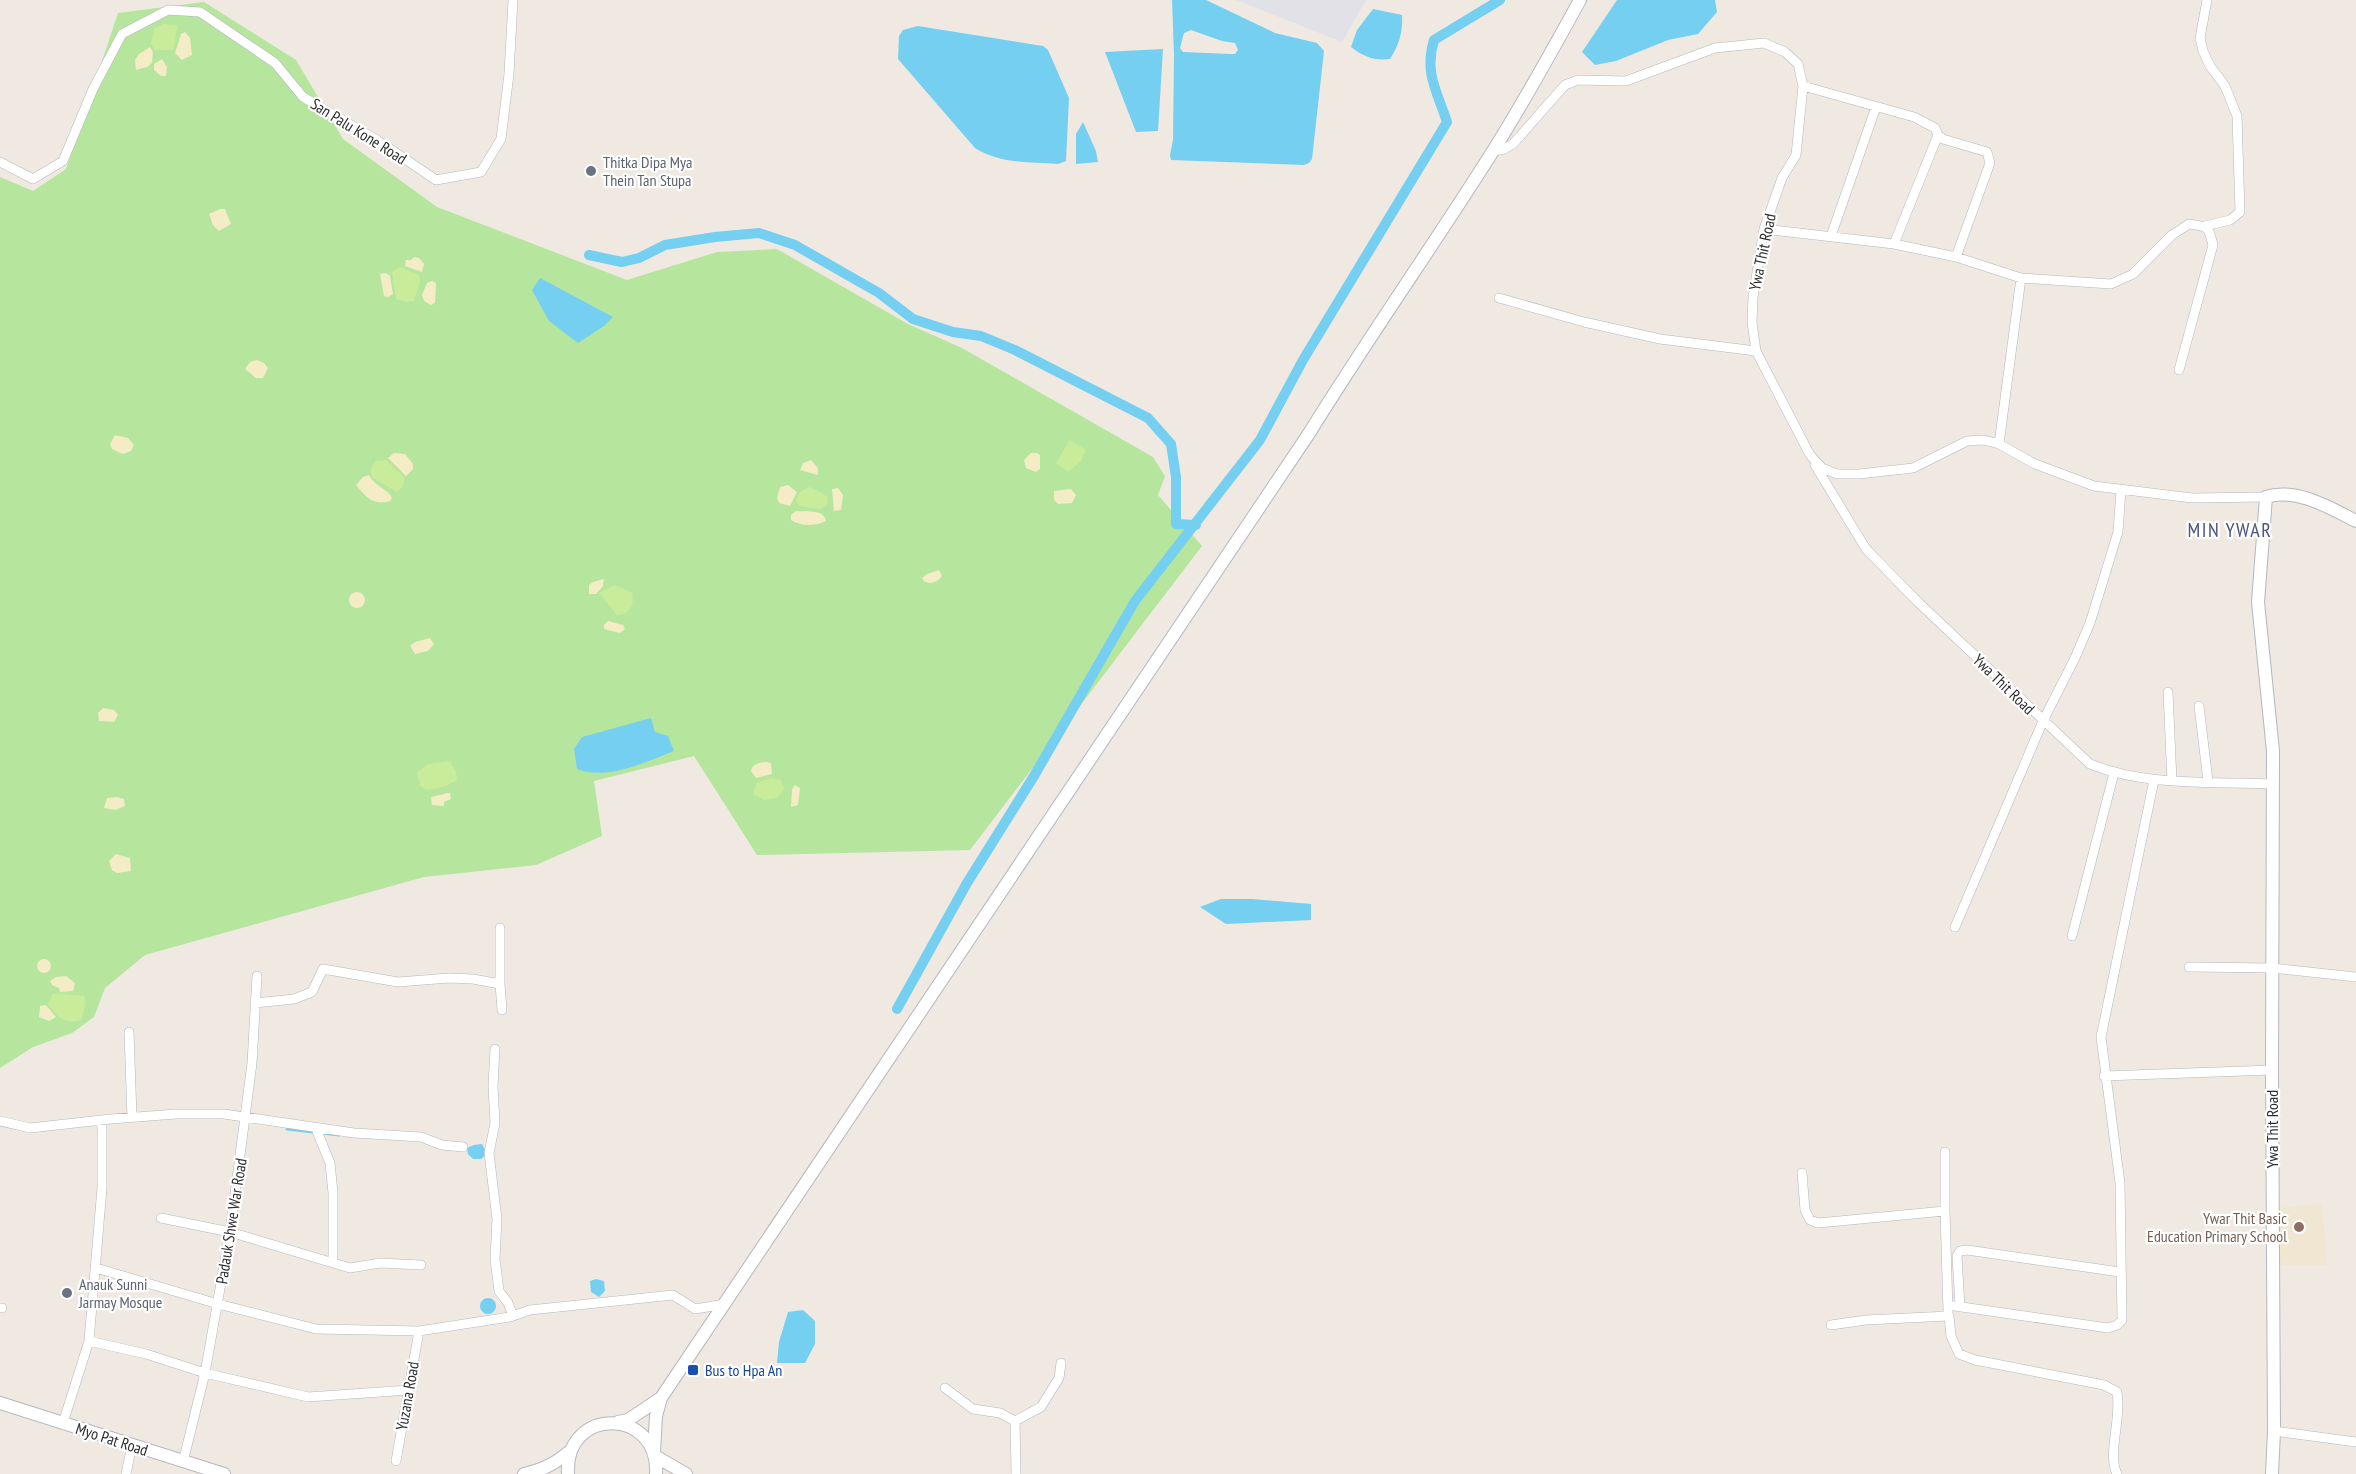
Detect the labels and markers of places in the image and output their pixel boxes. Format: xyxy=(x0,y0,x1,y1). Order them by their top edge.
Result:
place label: Thitka Dipa Mya Thein Tan Stupa xyxy=(603,152,692,190)
marker: Thitka Dipa Mya Thein Tan Stupa xyxy=(584,164,598,178)
place label: Ywar Thit Basic Education Primary School xyxy=(2147,1208,2287,1246)
marker: Ywar Thit Basic Education Primary School xyxy=(2292,1220,2306,1234)
place label: Anauk Sunni Jarmay Mosque xyxy=(78,1274,162,1312)
marker: Anauk Sunni Jarmay Mosque xyxy=(60,1286,74,1300)
place label: Bus to Hpa An xyxy=(705,1360,782,1380)
marker: Bus to Hpa An xyxy=(686,1363,700,1377)

